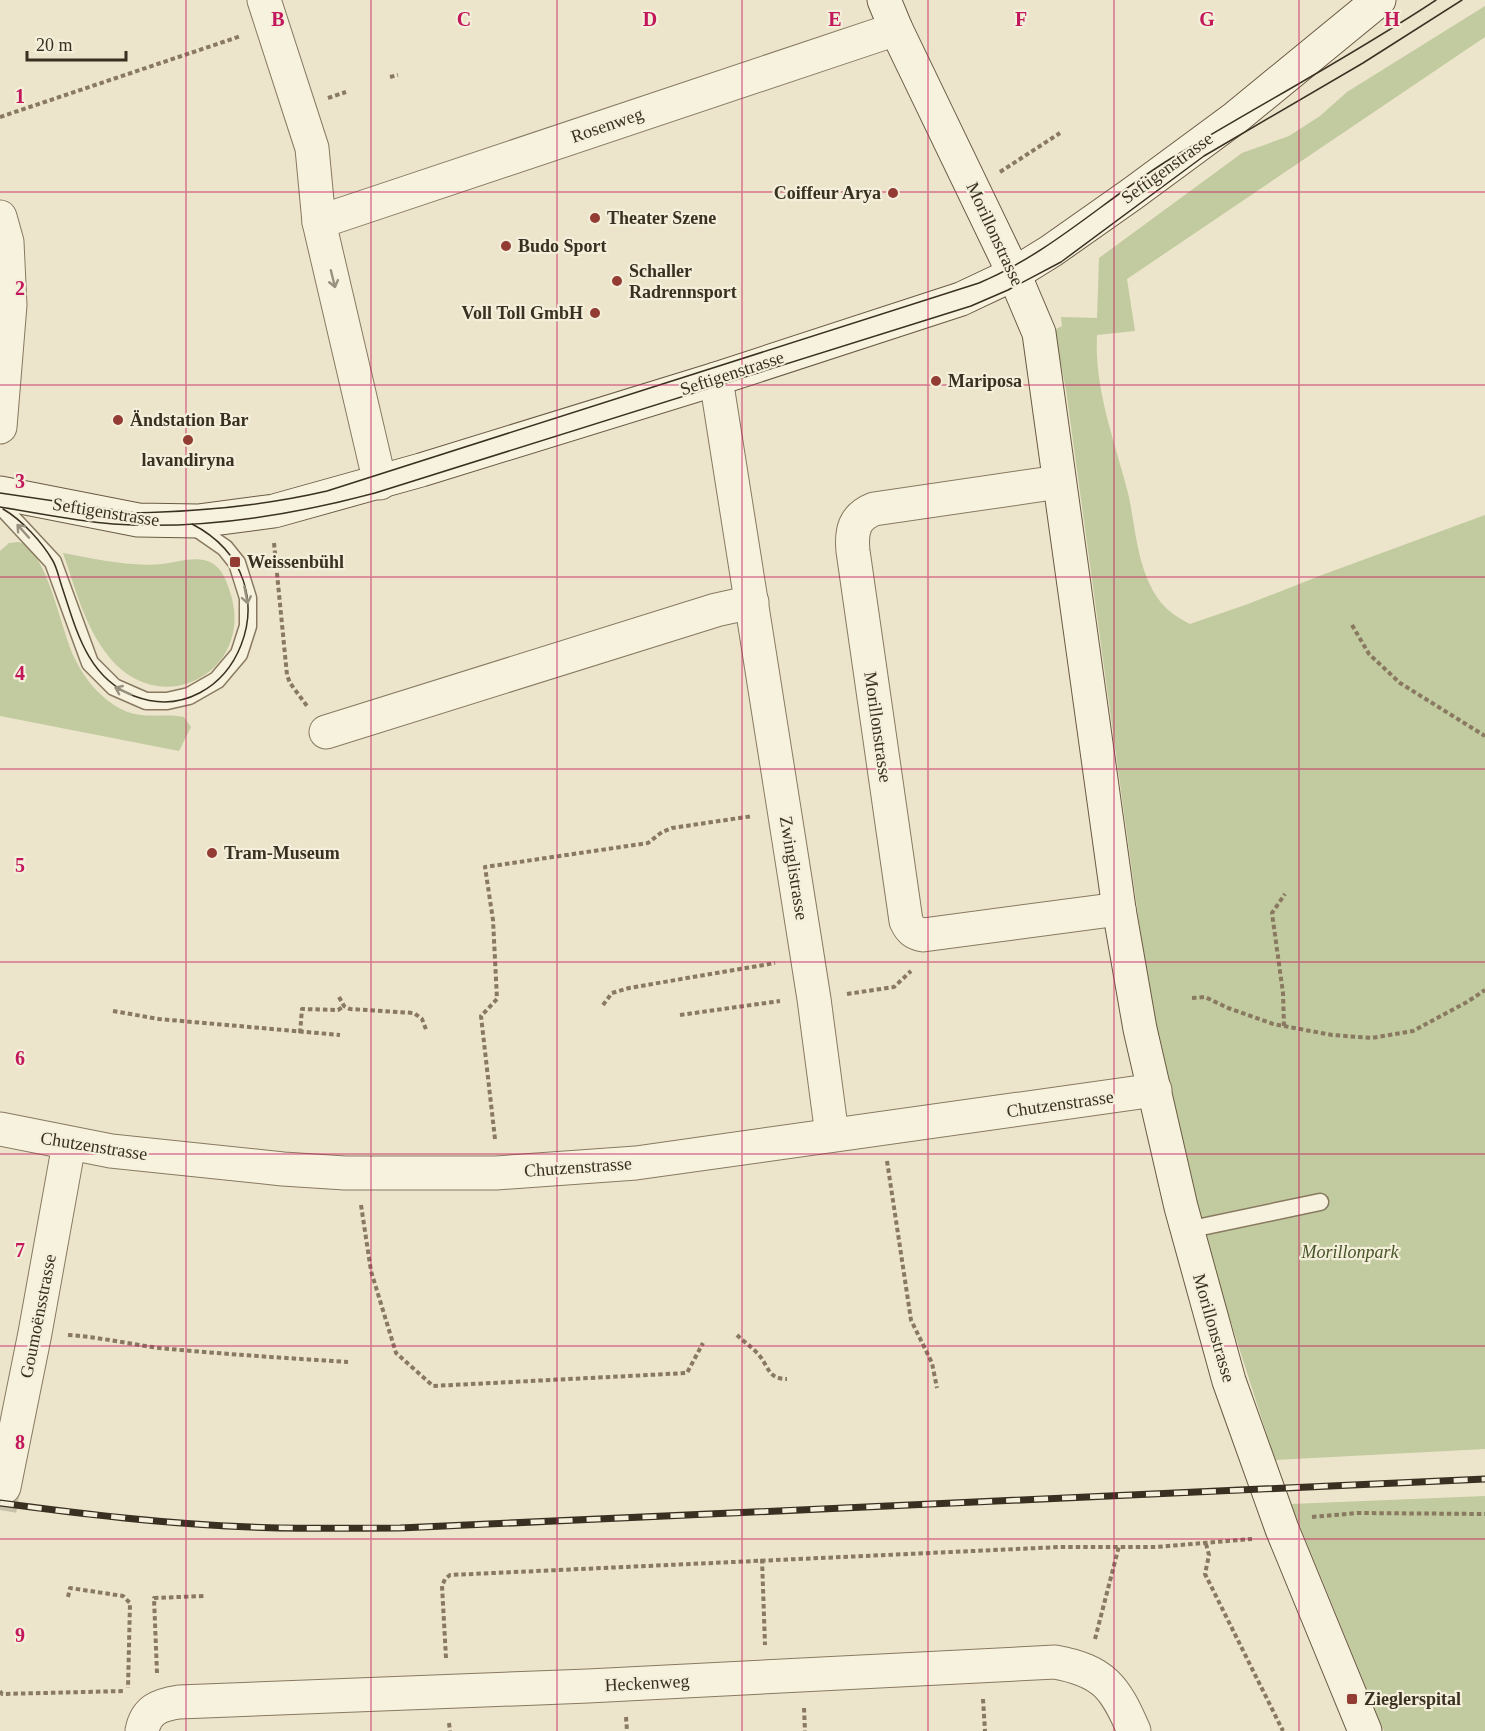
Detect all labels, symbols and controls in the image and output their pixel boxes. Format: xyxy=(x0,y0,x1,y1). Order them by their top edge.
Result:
text: B xyxy=(271,8,285,30)
text: C xyxy=(457,8,471,30)
text: D xyxy=(643,8,657,30)
text: E xyxy=(828,8,842,30)
text: F xyxy=(1015,8,1027,30)
text: G xyxy=(1199,8,1215,30)
text: H xyxy=(1384,8,1400,30)
scale bar xyxy=(27,24,126,62)
text: 20 m xyxy=(36,35,73,55)
text: 1 xyxy=(15,85,25,107)
street label: Rosenweg xyxy=(568,103,646,147)
street label: Seftigenstrasse xyxy=(1117,128,1217,208)
street label: Morillonstrasse xyxy=(962,179,1028,289)
place label: Coiffeur Arya xyxy=(774,183,881,203)
marker: Coiffeur Arya xyxy=(886,186,900,200)
place label: Theater Szene xyxy=(607,208,716,228)
marker: Theater Szene xyxy=(588,211,602,225)
place label: Budo Sport xyxy=(518,236,607,256)
marker: Budo Sport xyxy=(499,239,513,253)
place label: Schaller Radrennsport xyxy=(629,261,737,302)
one-way arrow xyxy=(328,269,340,288)
marker: Schaller Radrennsport xyxy=(610,274,624,288)
text: 2 xyxy=(15,277,25,299)
place label: Voll Toll GmbH xyxy=(462,303,583,323)
marker: Voll Toll GmbH xyxy=(588,306,602,320)
street label: Seftigenstrasse xyxy=(678,347,786,399)
place label: Mariposa xyxy=(948,371,1022,391)
marker: Mariposa xyxy=(929,374,943,388)
place label: Ändstation Bar xyxy=(130,410,249,430)
marker: Ändstation Bar xyxy=(111,413,125,427)
marker: lavandiryna xyxy=(181,433,195,447)
place label: lavandiryna xyxy=(141,450,235,470)
text: 3 xyxy=(15,470,25,492)
street label: Seftigenstrasse xyxy=(51,494,161,530)
one-way arrow xyxy=(16,524,30,539)
place label: Weissenbühl xyxy=(247,552,344,572)
marker: Weissenbühl xyxy=(228,555,242,569)
one-way arrow xyxy=(241,585,252,605)
text: 4 xyxy=(15,662,25,684)
street label: Morillonstrasse xyxy=(860,670,896,784)
one-way arrow xyxy=(115,685,133,696)
street label: Zwinglistrasse xyxy=(776,815,812,921)
place label: Tram-Museum xyxy=(224,843,340,863)
marker: Tram-Museum xyxy=(205,846,219,860)
text: 5 xyxy=(15,854,25,876)
text: 6 xyxy=(15,1047,25,1069)
street label: Chutzenstrasse xyxy=(1005,1087,1115,1121)
street label: Chutzenstrasse xyxy=(39,1128,149,1164)
street label: Chutzenstrasse xyxy=(523,1153,633,1181)
text: 7 xyxy=(15,1239,25,1261)
park label: Morillonpark xyxy=(1301,1242,1400,1262)
street label: Goumoënsstrasse xyxy=(16,1252,60,1380)
street label: Morillonstrasse xyxy=(1189,1271,1239,1385)
text: 8 xyxy=(15,1431,25,1453)
text: 9 xyxy=(15,1624,25,1646)
street label: Heckenweg xyxy=(604,1671,690,1695)
place label: Zieglerspital xyxy=(1364,1689,1461,1709)
marker: Zieglerspital xyxy=(1345,1692,1359,1706)

